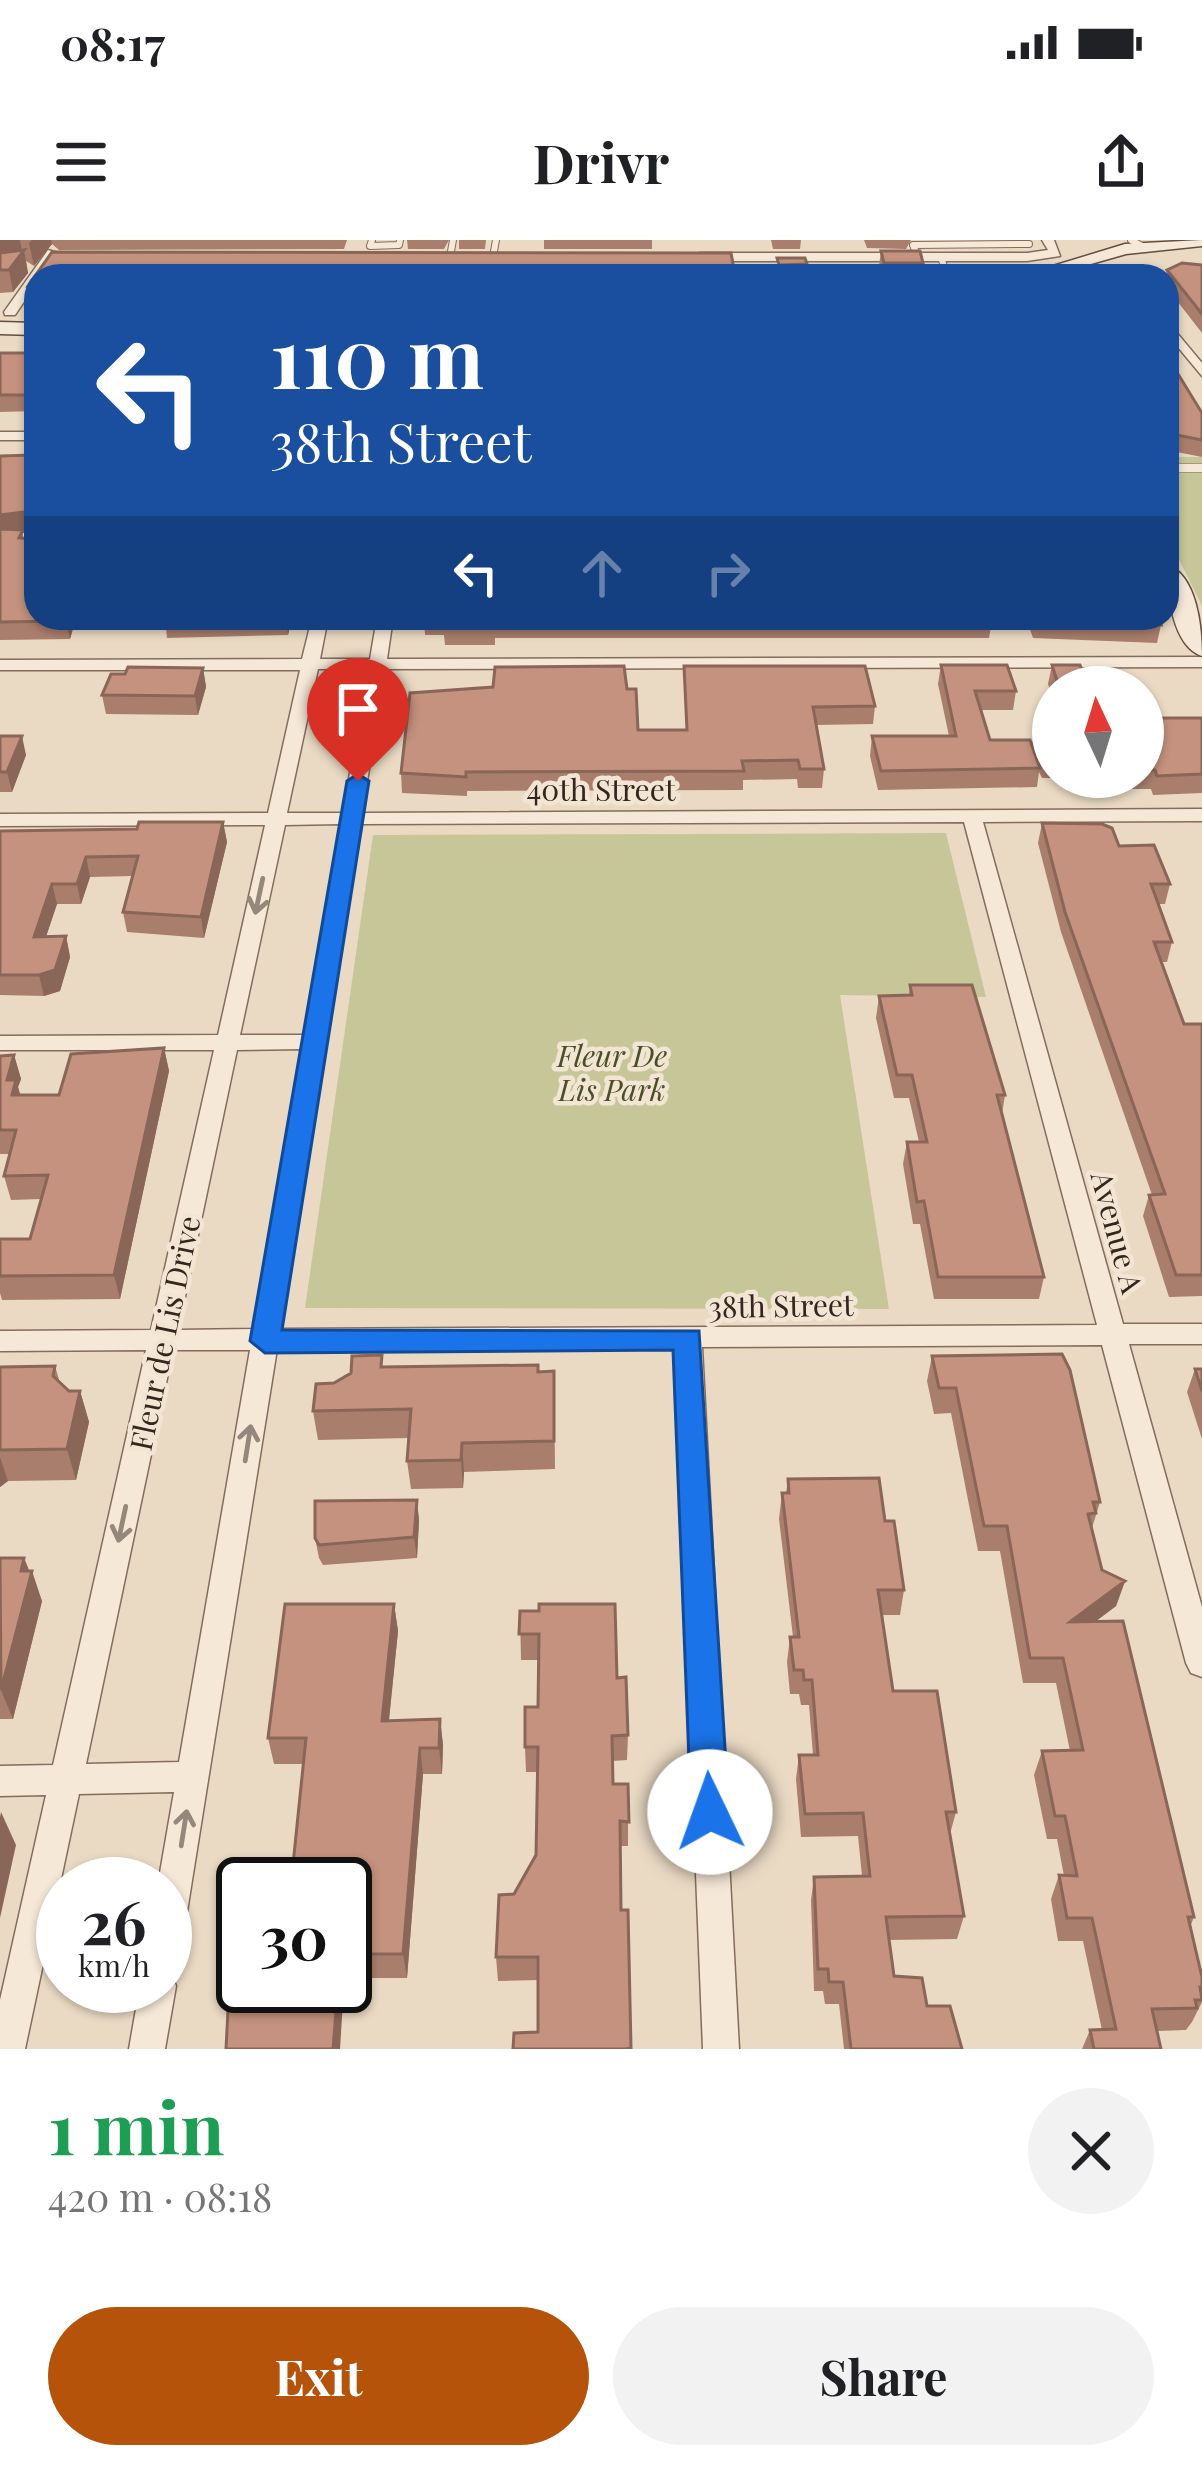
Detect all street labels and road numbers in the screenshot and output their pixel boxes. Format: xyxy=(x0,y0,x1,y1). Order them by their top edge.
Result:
street label: 40th Street xyxy=(526,769,676,809)
street label: Avenue A xyxy=(1082,1166,1154,1298)
street label: Fleur de Lis Drive xyxy=(120,1212,208,1454)
street label: 38th Street xyxy=(708,1284,854,1326)

